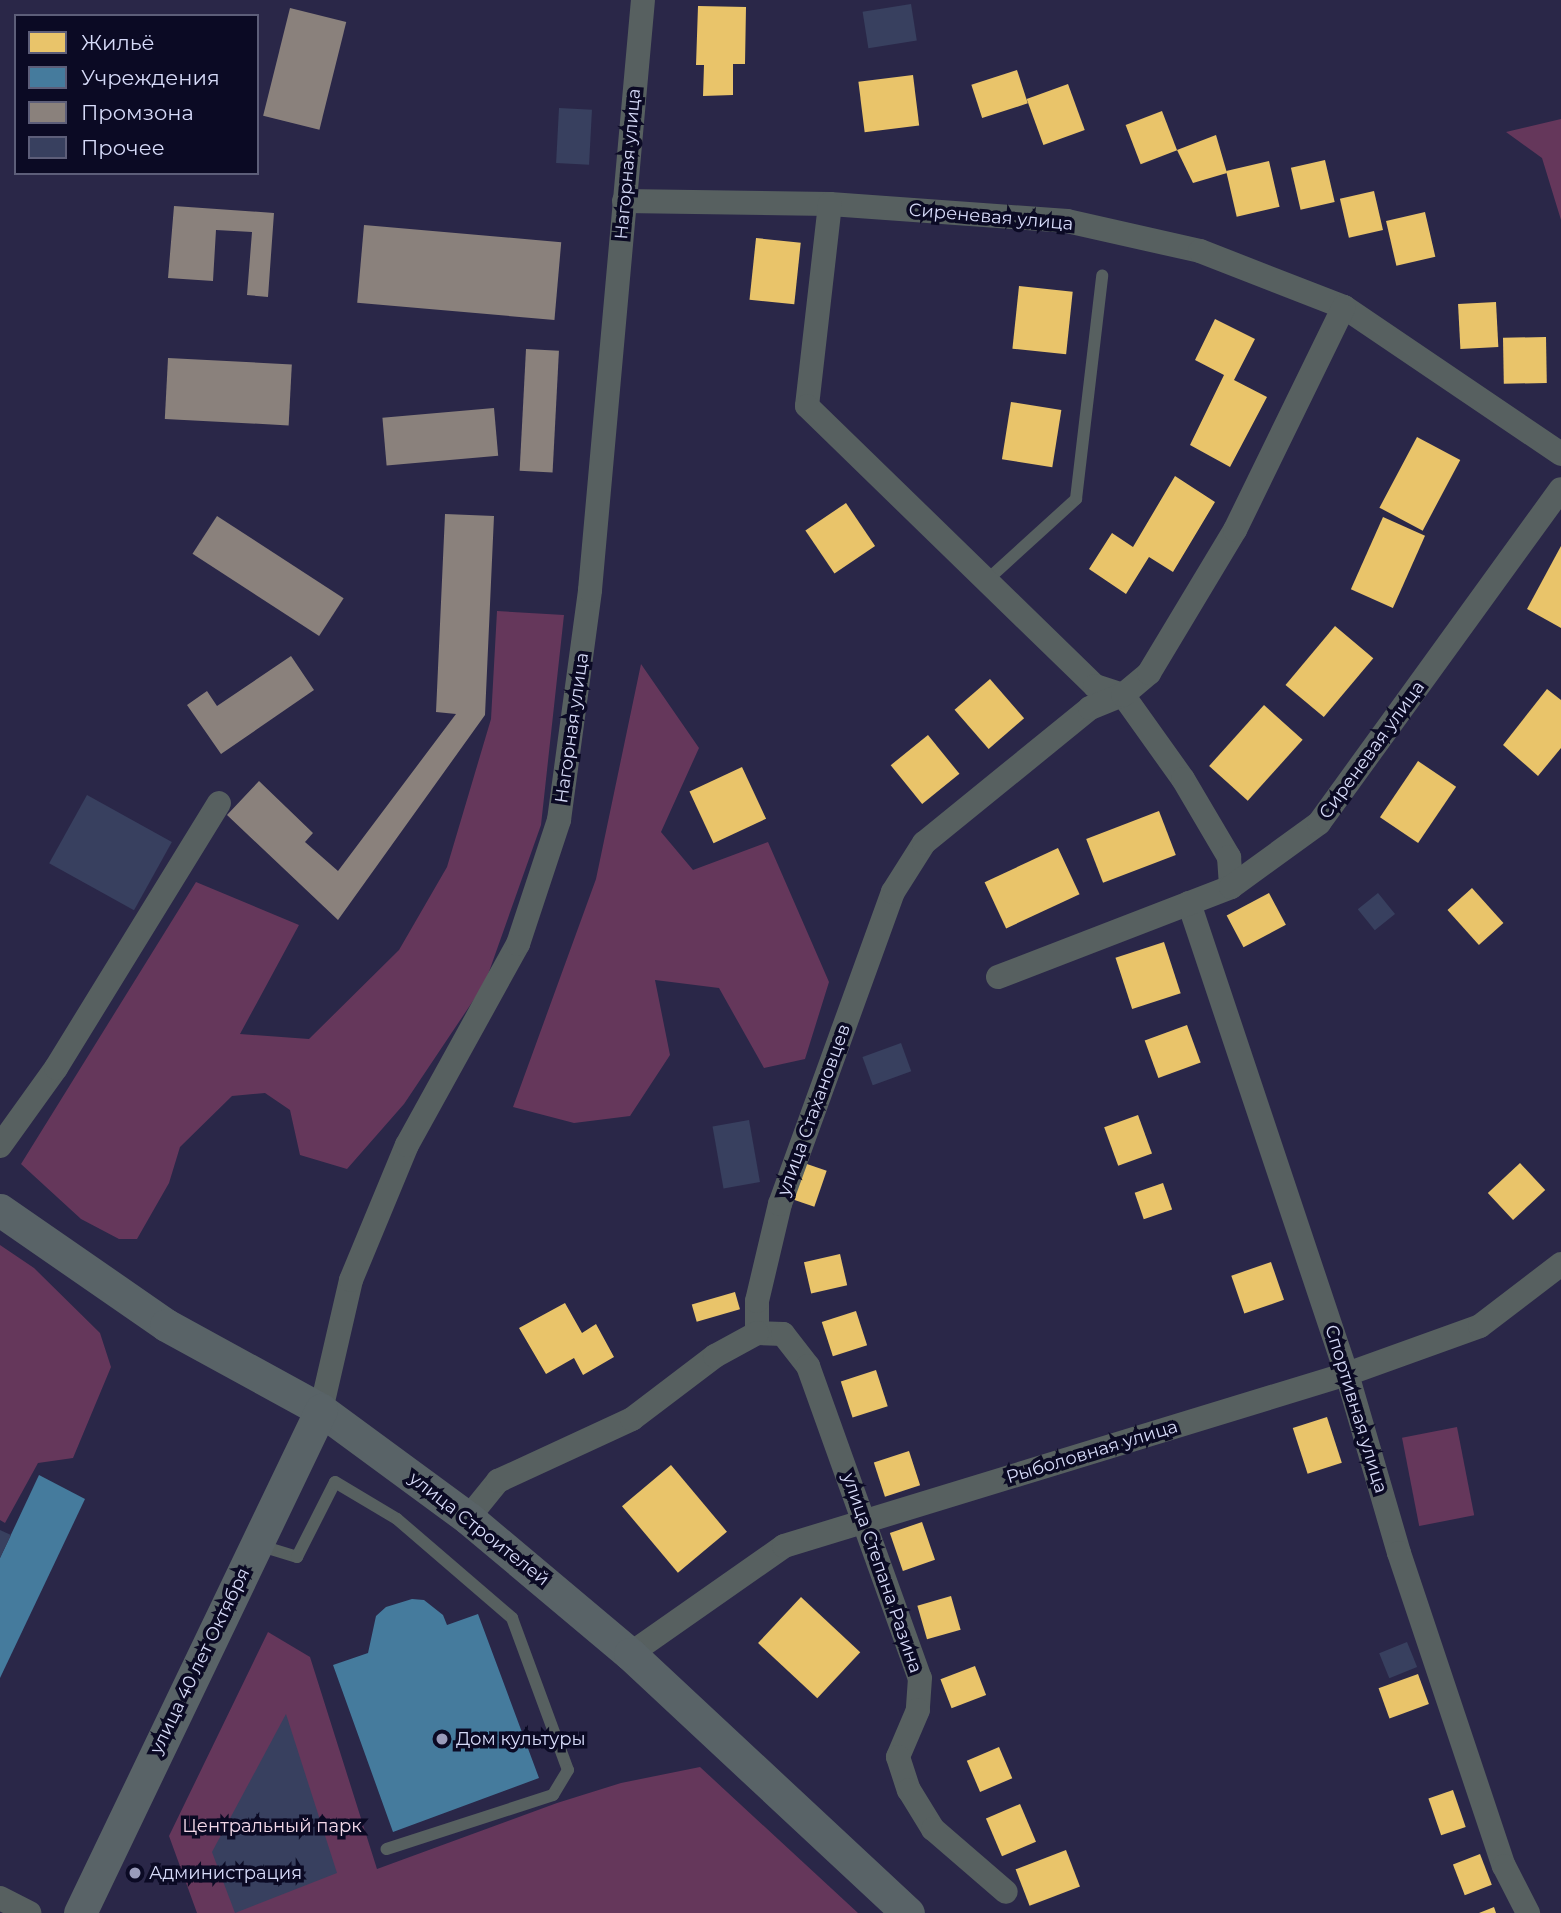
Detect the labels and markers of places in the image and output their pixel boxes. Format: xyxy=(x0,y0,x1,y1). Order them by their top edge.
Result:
place label: Дом культуры xyxy=(456,1728,586,1750)
marker: Дом культуры xyxy=(434,1731,450,1747)
place label: Администрация xyxy=(149,1862,302,1884)
marker: Администрация xyxy=(127,1865,143,1881)

